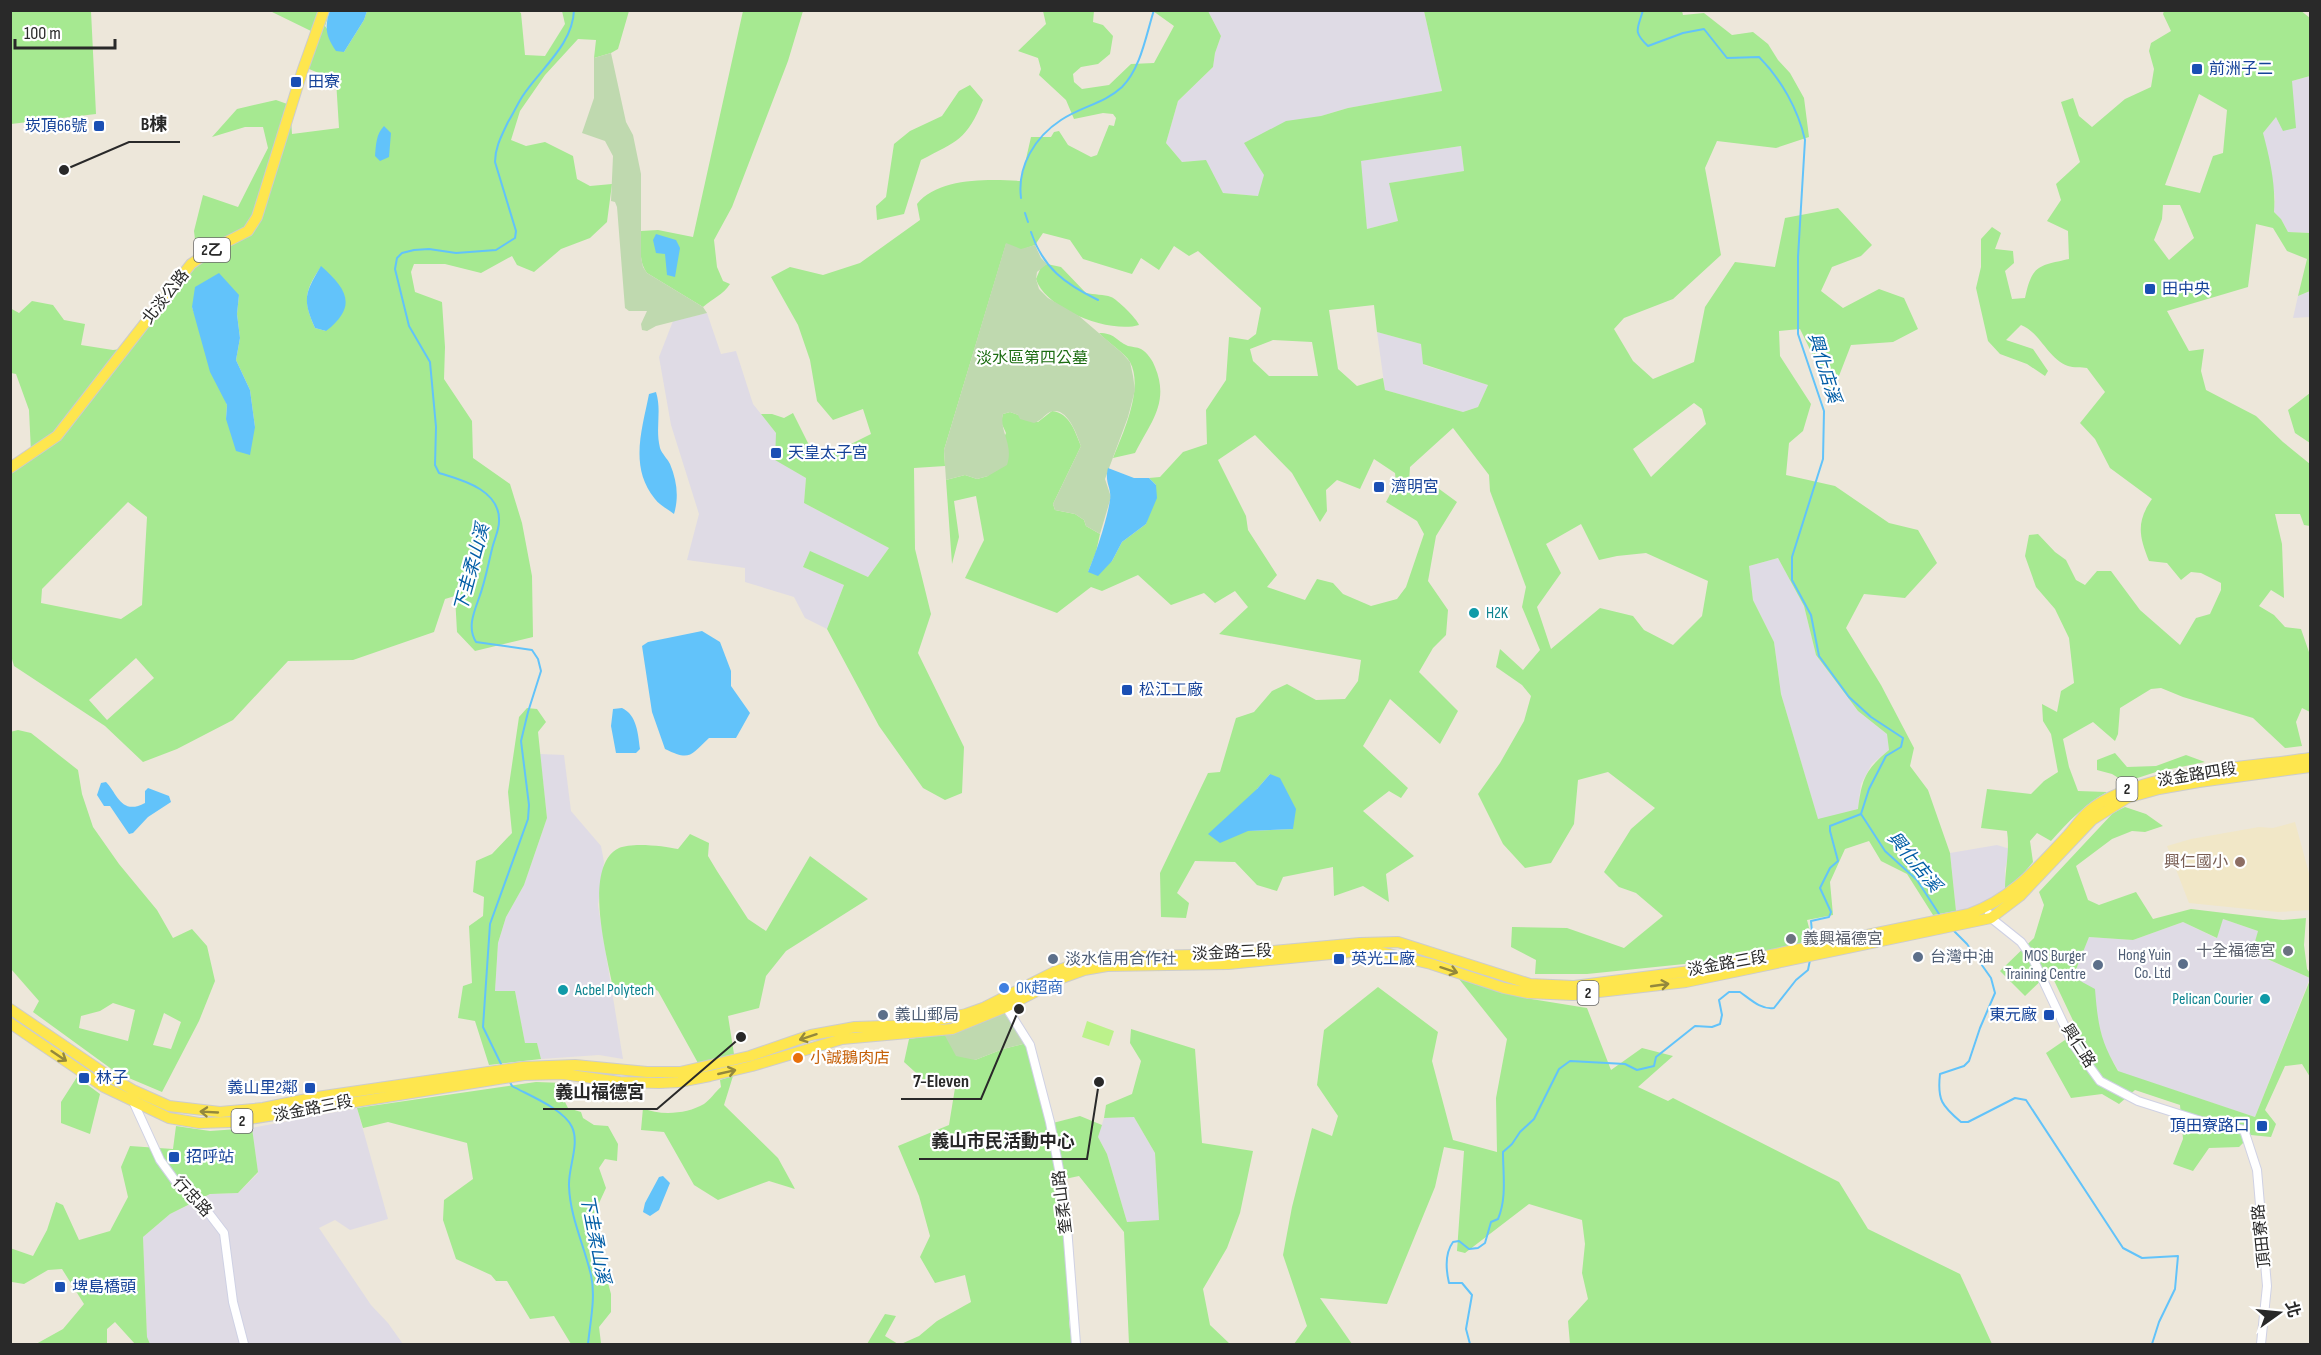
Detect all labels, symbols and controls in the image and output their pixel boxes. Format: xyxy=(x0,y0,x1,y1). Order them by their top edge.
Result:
scale bar xyxy=(15,12,116,50)
text: 100 m xyxy=(24,23,61,44)
place label: 前洲子二 xyxy=(2209,60,2273,79)
marker: 前洲子二 xyxy=(2190,62,2204,76)
place label: 田寮 xyxy=(308,73,340,92)
marker: 田寮 xyxy=(289,75,303,89)
callout: B棟 xyxy=(129,106,180,142)
text: B棟 xyxy=(141,114,167,135)
place label: 崁頂66號 xyxy=(25,117,87,136)
marker: 崁頂66號 xyxy=(92,119,106,133)
road number: 2乙 xyxy=(194,238,230,262)
street label: 北淡公路 xyxy=(139,266,193,328)
place label: 田中央 xyxy=(2162,280,2210,299)
marker: 田中央 xyxy=(2143,282,2157,296)
water label: 興化店溪 xyxy=(1803,331,1845,408)
park label: 淡水區第四公墓 xyxy=(976,349,1088,368)
place label: 天皇太子宮 xyxy=(788,444,868,463)
marker: 天皇太子宮 xyxy=(769,446,783,460)
place label: 濟明宮 xyxy=(1391,478,1439,497)
marker: 濟明宮 xyxy=(1372,480,1386,494)
water label: 下圭柔山溪 xyxy=(450,519,495,614)
place label: H2K xyxy=(1486,604,1509,623)
marker: H2K xyxy=(1467,606,1481,620)
place label: 松江工廠 xyxy=(1139,681,1203,700)
marker: 松江工廠 xyxy=(1120,683,1134,697)
street label: 淡金路四段 xyxy=(2156,759,2238,791)
road number: 2 xyxy=(2116,777,2138,801)
water label: 興化店溪 xyxy=(1883,828,1947,899)
place label: 興仁國小 xyxy=(2164,853,2228,872)
marker: 興仁國小 xyxy=(2233,855,2247,869)
place label: 義興福德宮 xyxy=(1803,930,1883,949)
marker: 義興福德宮 xyxy=(1784,932,1798,946)
street label: 淡金路三段 xyxy=(1192,941,1272,965)
place label: 十全福德宮 xyxy=(2196,942,2276,961)
marker: 十全福德宮 xyxy=(2281,944,2295,958)
place label: Hong Yuin Co. Ltd xyxy=(2118,946,2171,983)
place label: MOS Burger Training Centre xyxy=(2005,947,2086,984)
street label: 淡金路三段 xyxy=(1686,948,1768,980)
place label: 台灣中油 xyxy=(1930,948,1994,967)
place label: 淡水信用合作社 xyxy=(1065,950,1177,969)
place label: 英光工廠 xyxy=(1351,950,1415,969)
marker: 台灣中油 xyxy=(1911,950,1925,964)
marker: 淡水信用合作社 xyxy=(1046,952,1060,966)
marker: 英光工廠 xyxy=(1332,952,1346,966)
marker: Hong Yuin Co. Ltd xyxy=(2176,957,2190,971)
marker: MOS Burger Training Centre xyxy=(2091,958,2105,972)
one-way arrow xyxy=(1439,965,1458,976)
place label: OK超商 xyxy=(1016,979,1063,998)
one-way arrow xyxy=(1650,980,1670,991)
place label: Acbel Polytech xyxy=(574,981,654,1000)
marker: OK超商 xyxy=(997,981,1011,995)
road number: 2 xyxy=(1578,981,1598,1005)
marker: Acbel Polytech xyxy=(556,983,570,997)
place label: Pelican Courier xyxy=(2172,990,2253,1009)
marker: Pelican Courier xyxy=(2258,992,2272,1006)
place label: 義山郵局 xyxy=(895,1006,959,1025)
place label: 東元廠 xyxy=(1989,1006,2037,1025)
marker: 義山郵局 xyxy=(876,1008,890,1022)
marker: 東元廠 xyxy=(2042,1008,2056,1022)
street label: 興仁路 xyxy=(2057,1021,2099,1071)
one-way arrow xyxy=(799,1032,818,1043)
place label: 小誠鵝肉店 xyxy=(810,1049,890,1068)
one-way arrow xyxy=(50,1050,67,1062)
marker: 小誠鵝肉店 xyxy=(791,1051,805,1065)
callout: 7-Eleven xyxy=(901,1063,981,1099)
one-way arrow xyxy=(718,1066,737,1078)
place label: 林子 xyxy=(96,1069,128,1088)
marker: 林子 xyxy=(77,1071,91,1085)
text: 7-Eleven xyxy=(913,1071,969,1092)
callout: 義山福德宮 xyxy=(543,1073,657,1109)
place label: 義山里2鄰 xyxy=(227,1079,298,1098)
marker: 義山里2鄰 xyxy=(303,1081,317,1095)
text: 義山福德宮 xyxy=(555,1082,645,1103)
street label: 淡金路三段 xyxy=(272,1092,354,1126)
one-way arrow xyxy=(199,1106,219,1117)
road number: 2 xyxy=(232,1109,252,1133)
place label: 頂田寮路口 xyxy=(2170,1117,2250,1136)
marker: 頂田寮路口 xyxy=(2255,1119,2269,1133)
callout: 義山市民活動中心 xyxy=(919,1123,1087,1159)
text: 義山市民活動中心 xyxy=(931,1131,1075,1152)
place label: 招呼站 xyxy=(186,1148,234,1167)
marker: 招呼站 xyxy=(167,1150,181,1164)
street label: 奎柔山路 xyxy=(1050,1169,1076,1235)
street label: 行忠路 xyxy=(169,1173,215,1221)
water label: 下圭柔山溪 xyxy=(576,1193,614,1288)
street label: 頂田寮路 xyxy=(2249,1203,2275,1269)
place label: 埤島橋頭 xyxy=(72,1278,136,1297)
marker: 埤島橋頭 xyxy=(53,1280,67,1294)
north arrow xyxy=(2249,1283,2309,1343)
text: 北 xyxy=(2281,1299,2303,1320)

